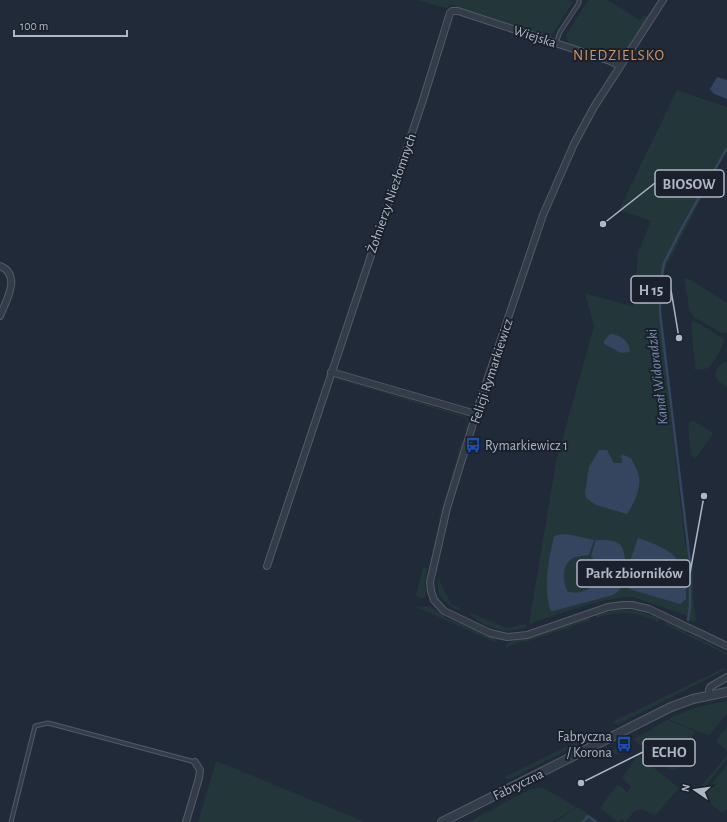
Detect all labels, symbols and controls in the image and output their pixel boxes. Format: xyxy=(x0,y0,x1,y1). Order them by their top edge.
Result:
scale bar xyxy=(14,12,127,38)
text: 100 m xyxy=(20,20,48,32)
street label: Wiejska xyxy=(512,24,558,51)
district label: NIEDZIELSKO xyxy=(573,48,665,63)
street label: Żołnierzy Niezłomnych xyxy=(362,131,419,255)
callout: BIOSOW xyxy=(655,170,724,197)
text: BIOSOW xyxy=(663,177,716,192)
callout: H 15 xyxy=(631,276,671,303)
text: H 15 xyxy=(639,283,663,298)
street label: Felicji Rymarkiewicz xyxy=(468,317,516,426)
water label: Kanał Widoradzki xyxy=(644,328,671,426)
bus stop icon: Rymarkiewicz 1 xyxy=(464,436,482,454)
place label: Rymarkiewicz 1 xyxy=(485,439,568,453)
callout: Park zbiorników xyxy=(577,560,690,587)
text: Park zbiorników xyxy=(585,566,683,581)
place label: Fabryczna / Korona xyxy=(557,730,613,760)
bus stop icon: Fabryczna / Korona xyxy=(615,735,633,753)
callout: ECHO xyxy=(643,739,695,766)
text: ECHO xyxy=(651,745,687,760)
street label: Fabryczna xyxy=(491,766,546,803)
north arrow xyxy=(675,770,715,810)
text: N xyxy=(680,783,692,793)

